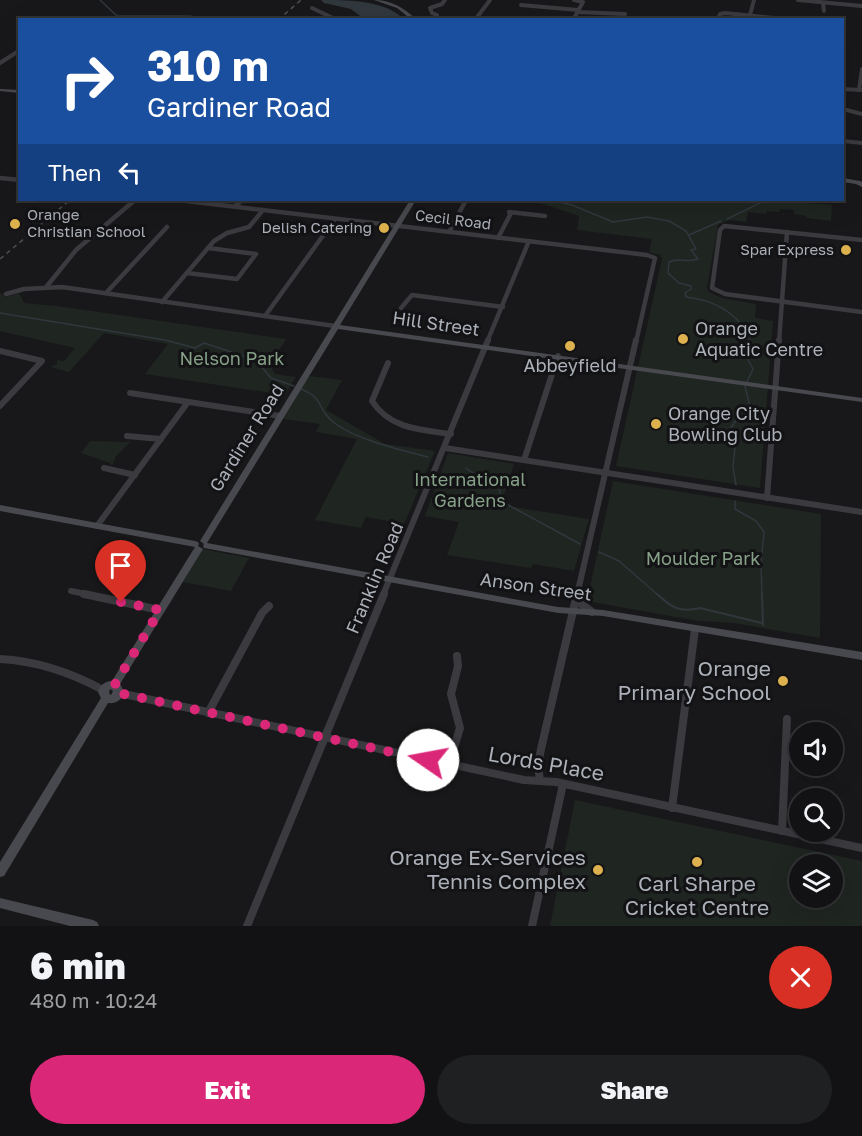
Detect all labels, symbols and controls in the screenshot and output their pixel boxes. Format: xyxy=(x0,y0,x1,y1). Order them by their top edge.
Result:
text: 310 m xyxy=(147,40,269,90)
icon: right xyxy=(48,42,126,120)
text: Gardiner Road xyxy=(147,91,331,123)
icon: left xyxy=(113,156,146,189)
text: Then xyxy=(48,159,101,186)
place label: Orange Christian School xyxy=(27,205,146,240)
street label: Cecil Road xyxy=(414,205,492,233)
marker: Orange Christian School xyxy=(8,217,22,231)
place label: Delish Catering xyxy=(262,218,372,236)
marker: Delish Catering xyxy=(377,221,391,235)
place label: Spar Express xyxy=(740,240,834,258)
marker: Spar Express xyxy=(839,243,853,257)
street label: Hill Street xyxy=(391,306,481,340)
place label: Orange Aquatic Centre xyxy=(695,317,823,360)
marker: Orange Aquatic Centre xyxy=(676,332,690,346)
marker: Abbeyfield xyxy=(563,339,577,353)
park label: Nelson Park xyxy=(180,347,284,369)
place label: Abbeyfield xyxy=(523,354,617,376)
street label: Gardiner Road xyxy=(204,380,288,495)
place label: Orange City Bowling Club xyxy=(668,402,782,445)
marker: Orange City Bowling Club xyxy=(649,417,663,431)
park label: International Gardens xyxy=(414,468,526,511)
street label: Franklin Road xyxy=(341,518,407,637)
pin xyxy=(95,540,146,602)
park label: Moulder Park xyxy=(646,547,760,569)
icon: arrive xyxy=(104,549,137,582)
street label: Anson Street xyxy=(479,567,593,605)
place label: Orange Primary School xyxy=(617,655,771,705)
marker: Orange Primary School xyxy=(776,674,790,688)
map controls xyxy=(789,722,843,908)
button: sound xyxy=(789,722,843,776)
position arrow xyxy=(396,728,460,792)
street label: Lords Place xyxy=(486,740,606,786)
button: search xyxy=(789,788,843,842)
place label: Orange Ex-Services Tennis Complex xyxy=(389,844,586,894)
button: layers xyxy=(789,854,843,908)
marker: Carl Sharpe Cricket Centre xyxy=(690,855,704,869)
marker: Orange Ex-Services Tennis Complex xyxy=(591,863,605,877)
place label: Carl Sharpe Cricket Centre xyxy=(625,870,769,920)
text: 6 min xyxy=(30,944,126,987)
button: close xyxy=(769,946,832,1009)
text: 480 m · 10:24 xyxy=(30,988,157,1012)
button: Exit xyxy=(30,1055,425,1124)
button: Share xyxy=(437,1055,832,1124)

